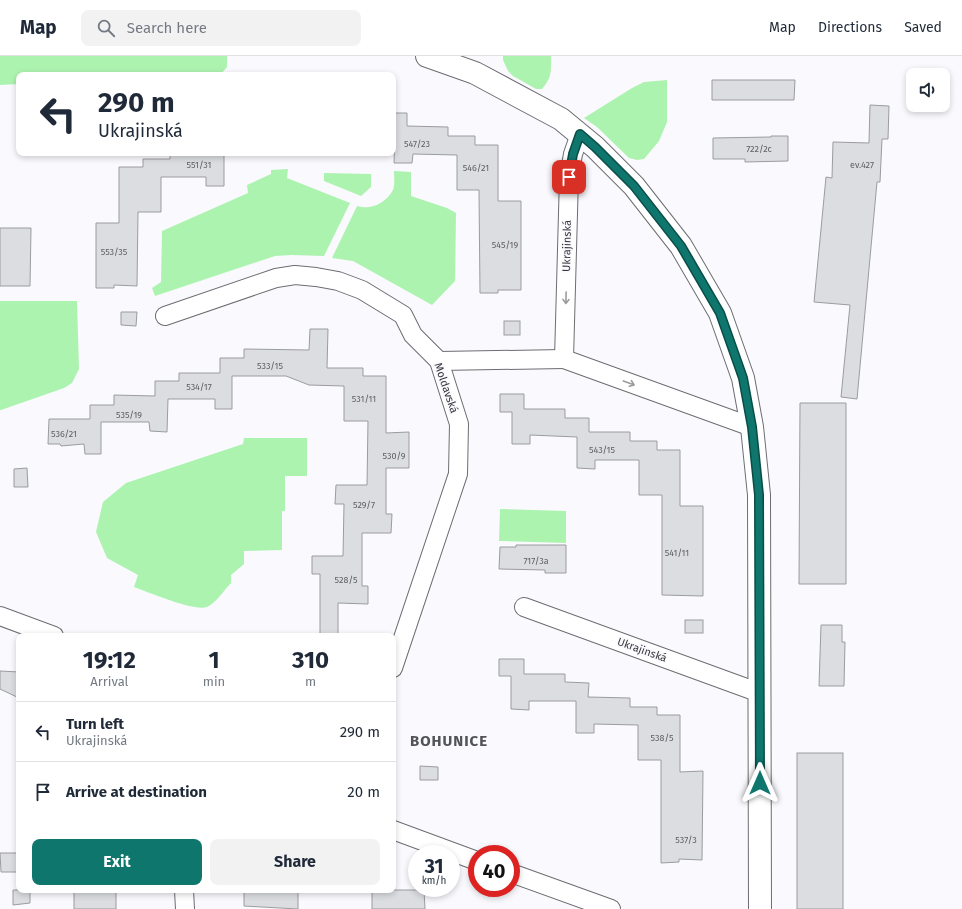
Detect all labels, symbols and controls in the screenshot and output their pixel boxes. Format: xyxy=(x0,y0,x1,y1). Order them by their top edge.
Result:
search box xyxy=(81,10,361,46)
text: Map xyxy=(20,16,57,39)
icon: search xyxy=(95,17,117,39)
text: Search here xyxy=(127,19,207,37)
text: Map xyxy=(769,19,796,36)
text: Directions xyxy=(818,19,882,36)
text: Saved xyxy=(904,19,942,36)
map controls xyxy=(906,68,950,112)
button: sound xyxy=(906,68,950,112)
text: 290 m xyxy=(98,86,175,119)
icon: left xyxy=(32,88,84,140)
text: Ukrajinská xyxy=(98,120,183,142)
house number: 547/23 xyxy=(404,139,430,149)
house number: 722/2c xyxy=(746,144,773,154)
house number: 551/31 xyxy=(187,160,211,170)
pin xyxy=(552,160,586,194)
house number: ev.427 xyxy=(850,160,874,170)
house number: 546/21 xyxy=(463,163,489,173)
icon: arrive xyxy=(558,166,580,188)
street label: Ukrajinská xyxy=(560,220,574,272)
house number: 545/19 xyxy=(492,240,518,250)
house number: 553/35 xyxy=(101,247,128,257)
one-way arrow xyxy=(562,291,570,304)
house number: 533/15 xyxy=(257,361,283,371)
street label: Moldavská xyxy=(431,361,461,415)
one-way arrow xyxy=(622,379,634,387)
house number: 534/17 xyxy=(186,382,212,392)
house number: 531/11 xyxy=(352,394,376,404)
house number: 535/19 xyxy=(116,410,142,420)
house number: 536/21 xyxy=(51,429,77,439)
house number: 543/15 xyxy=(589,445,615,455)
house number: 530/9 xyxy=(382,451,406,461)
house number: 529/7 xyxy=(353,500,375,510)
house number: 541/11 xyxy=(665,548,689,558)
house number: 717/3a xyxy=(523,556,549,566)
house number: 528/5 xyxy=(335,575,358,585)
street label: Ukrajinská xyxy=(615,635,669,665)
text: 19:12 xyxy=(83,646,136,674)
text: 1 xyxy=(208,646,220,674)
text: 310 xyxy=(292,646,329,674)
text: Arrival xyxy=(90,674,128,689)
text: min xyxy=(203,674,225,689)
text: m xyxy=(305,674,316,689)
text: Turn left xyxy=(66,715,124,733)
icon: left xyxy=(32,721,54,743)
text: 290 m xyxy=(340,723,380,741)
district label: BOHUNICE xyxy=(410,732,488,750)
text: Ukrajinská xyxy=(66,733,127,748)
house number: 538/5 xyxy=(651,733,674,743)
position arrow xyxy=(739,762,781,804)
icon: arrive xyxy=(32,781,54,803)
text: Arrive at destination xyxy=(66,783,207,801)
text: 20 m xyxy=(347,783,380,801)
house number: 537/3 xyxy=(675,835,697,845)
button: Exit xyxy=(32,839,202,885)
button: Share xyxy=(210,839,380,885)
speed limit sign: 40 xyxy=(468,845,520,897)
text: 31 xyxy=(424,854,444,878)
text: km/h xyxy=(422,875,446,887)

